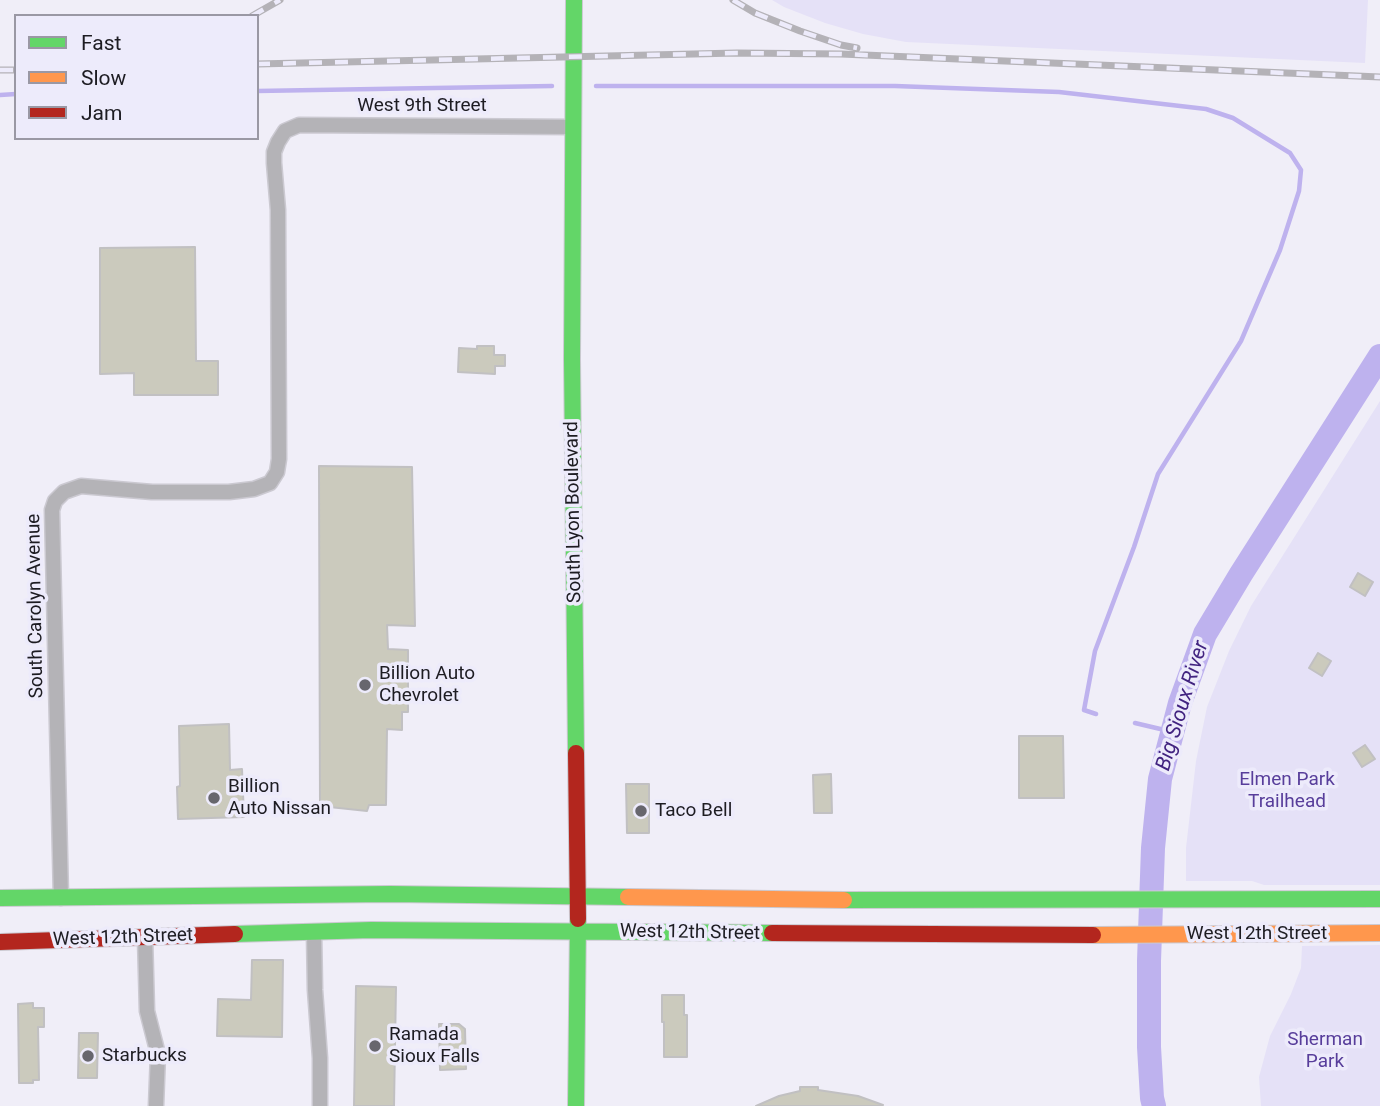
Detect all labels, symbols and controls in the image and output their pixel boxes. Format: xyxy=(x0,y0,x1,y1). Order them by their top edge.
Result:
legend xyxy=(14,14,259,140)
text: Fast xyxy=(81,31,121,55)
text: Slow xyxy=(81,66,126,90)
street label: West 9th Street xyxy=(357,95,487,117)
text: Jam xyxy=(81,101,122,125)
street label: South Lyon Boulevard xyxy=(561,421,587,603)
street label: South Carolyn Avenue xyxy=(23,513,49,699)
water label: Big Sioux River xyxy=(1151,638,1215,774)
place label: Billion Auto Chevrolet xyxy=(379,663,475,707)
marker: Billion Auto Chevrolet xyxy=(357,677,373,693)
park label: Elmen Park Trailhead xyxy=(1239,769,1335,813)
place label: Billion Auto Nissan xyxy=(228,776,331,820)
marker: Billion Auto Nissan xyxy=(206,790,222,806)
place label: Taco Bell xyxy=(655,800,732,822)
marker: Taco Bell xyxy=(633,803,649,819)
street label: West 12th Street xyxy=(620,920,760,946)
street label: West 12th Street xyxy=(1187,923,1327,945)
street label: West 12th Street xyxy=(53,924,193,952)
place label: Ramada Sioux Falls xyxy=(389,1024,480,1068)
park label: Sherman Park xyxy=(1287,1029,1363,1073)
marker: Ramada Sioux Falls xyxy=(367,1038,383,1054)
place label: Starbucks xyxy=(102,1045,187,1067)
marker: Starbucks xyxy=(80,1048,96,1064)

